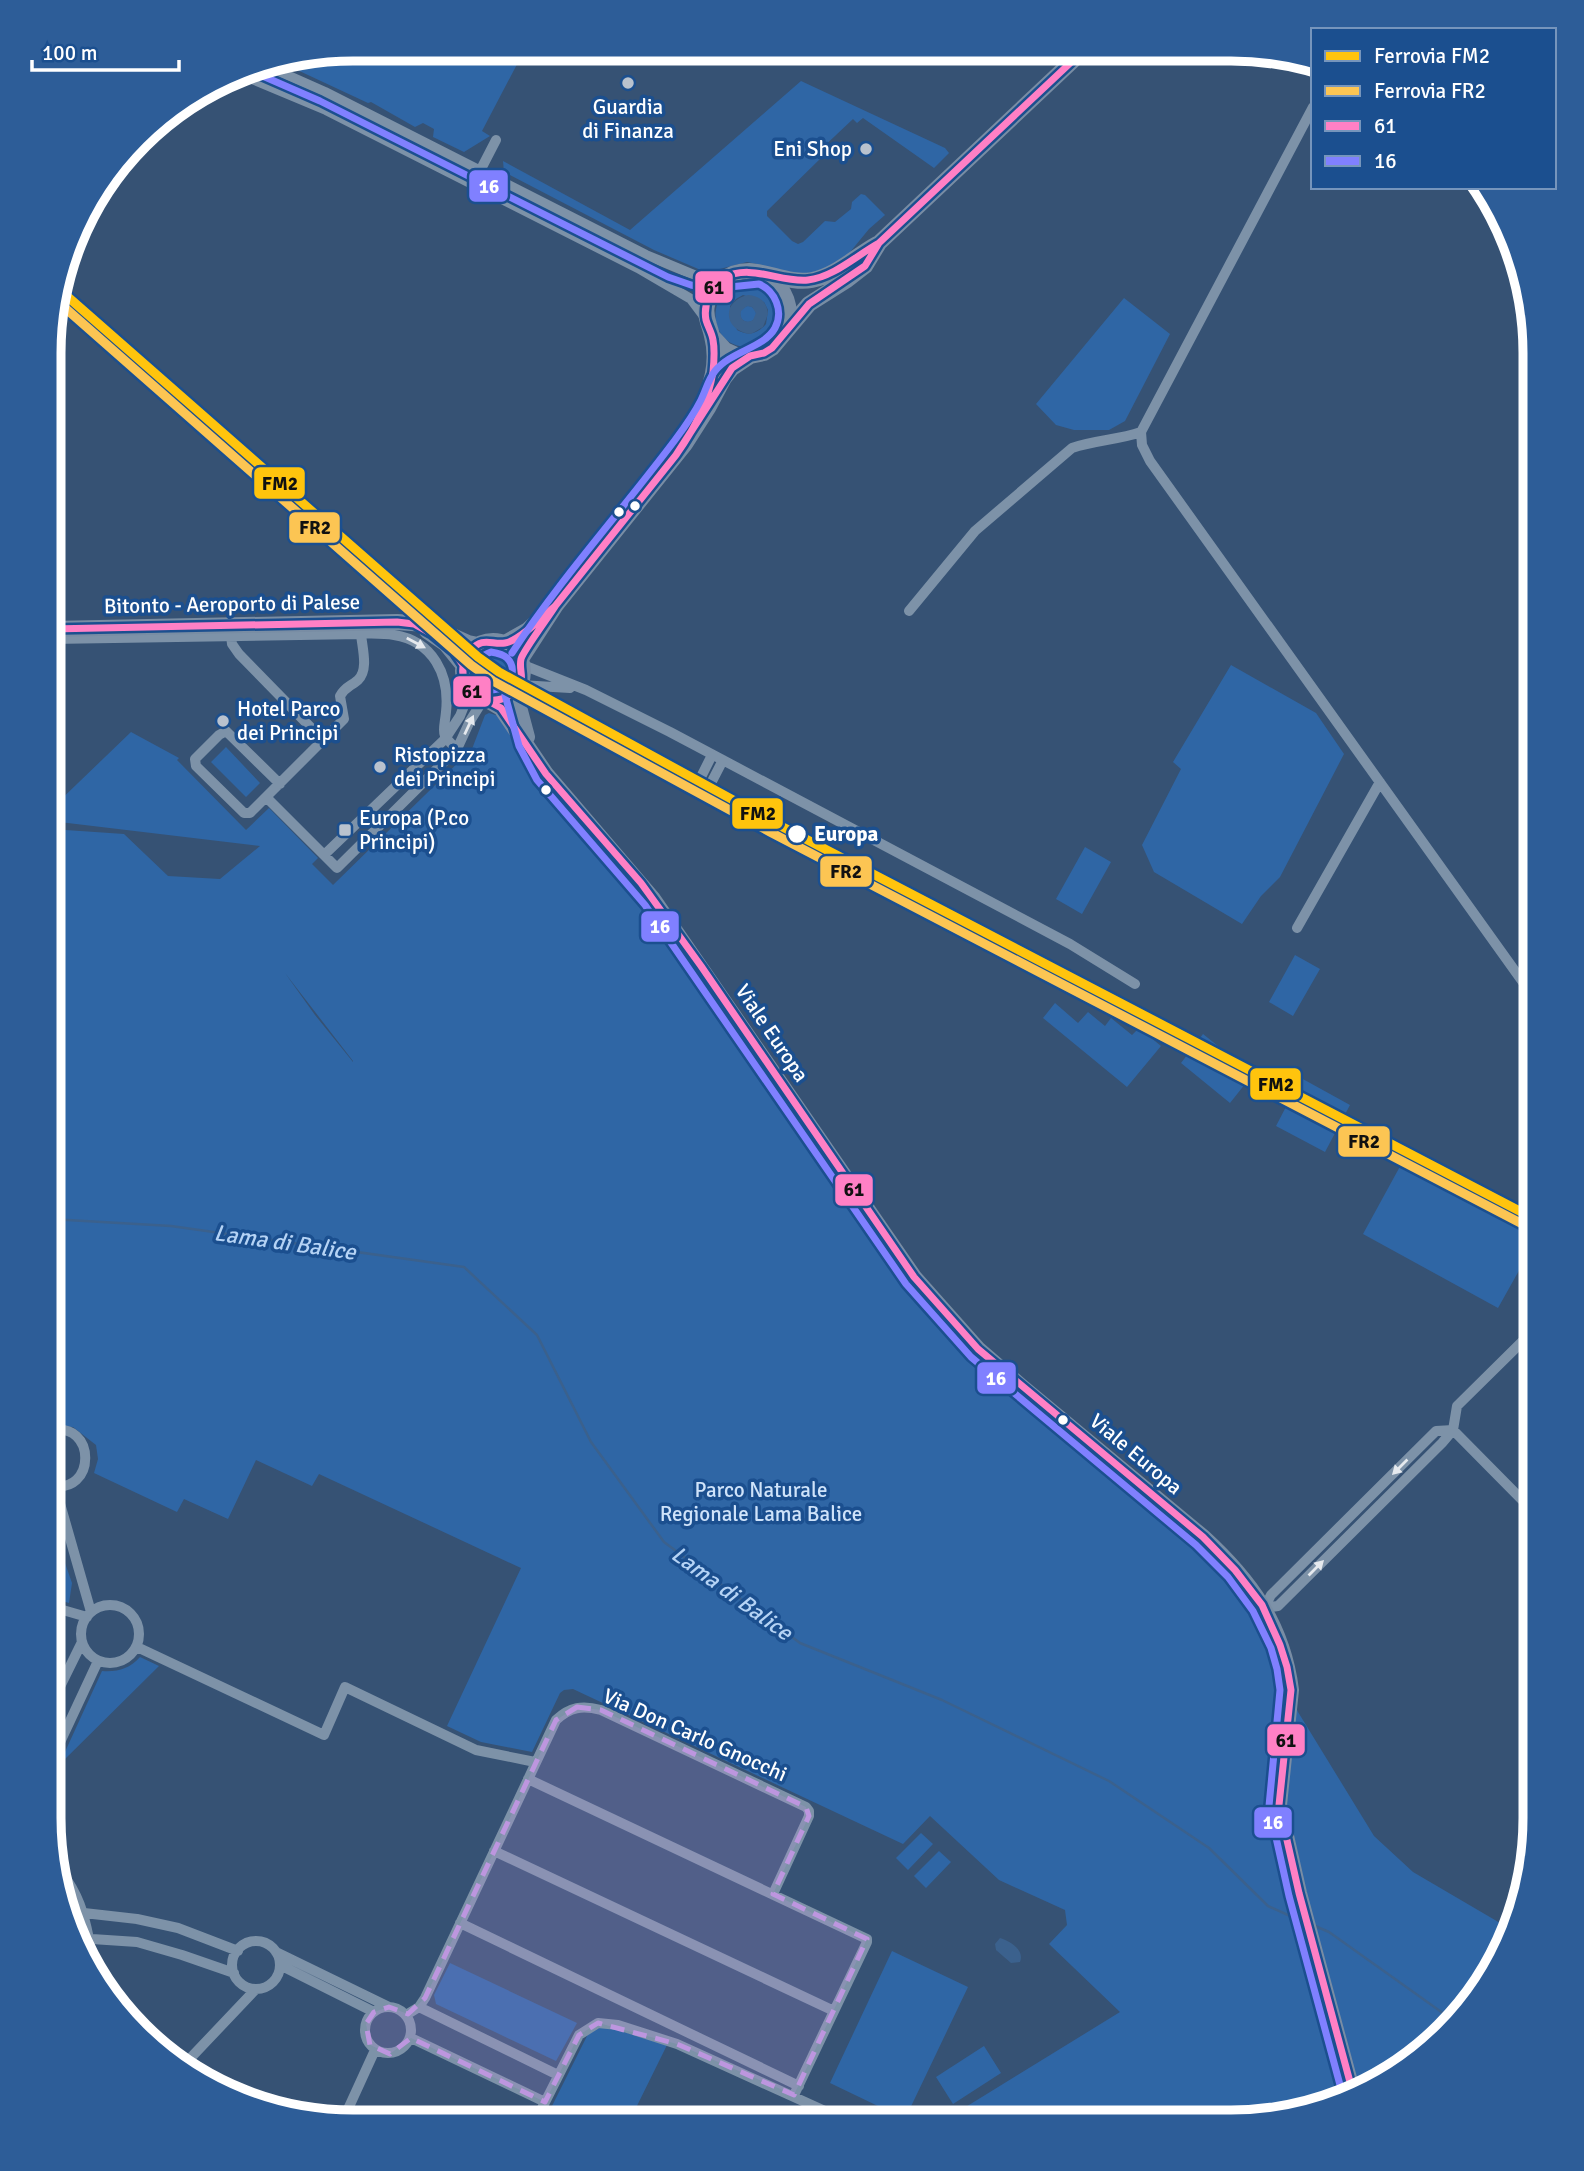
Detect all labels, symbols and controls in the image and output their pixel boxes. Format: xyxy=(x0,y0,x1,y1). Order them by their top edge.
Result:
scale bar xyxy=(32,28,178,72)
legend xyxy=(1311,28,1556,189)
text: 100 m xyxy=(42,40,97,66)
text: Ferrovia FM2 xyxy=(1374,43,1490,69)
marker: Guardia di Finanza xyxy=(620,75,636,91)
text: Ferrovia FR2 xyxy=(1374,78,1486,104)
place label: Guardia di Finanza xyxy=(582,94,674,144)
text: 61 xyxy=(1374,113,1397,139)
place label: Eni Shop xyxy=(773,136,852,162)
marker: Eni Shop xyxy=(858,141,874,157)
text: 16 xyxy=(1374,148,1397,174)
line badge: 16 xyxy=(468,169,509,203)
text: 16 xyxy=(479,175,499,199)
line badge: 61 xyxy=(694,270,734,304)
text: 61 xyxy=(704,276,724,300)
line badge: FM2 xyxy=(253,466,306,500)
text: FM2 xyxy=(262,472,298,496)
unlabelled marker xyxy=(628,499,642,513)
unlabelled marker xyxy=(612,505,626,519)
line badge: FR2 xyxy=(288,511,341,544)
text: FR2 xyxy=(299,516,331,540)
street label: Bitonto - Aeroporto di Palese xyxy=(104,589,360,619)
one-way arrow xyxy=(406,637,426,649)
line badge: 61 xyxy=(452,675,492,708)
text: 61 xyxy=(462,680,482,704)
place label: Hotel Parco dei Principi xyxy=(237,696,340,746)
marker: Hotel Parco dei Principi xyxy=(215,713,231,729)
one-way arrow xyxy=(464,715,475,735)
place label: Ristopizza dei Principi xyxy=(394,742,495,792)
marker: Ristopizza dei Principi xyxy=(372,759,388,775)
unlabelled marker xyxy=(539,783,553,797)
line badge: FM2 xyxy=(731,797,784,830)
text: FM2 xyxy=(740,802,776,826)
place label: Europa (P.co Principi) xyxy=(359,805,469,855)
place label: Europa xyxy=(814,821,879,847)
marker: Europa (P.co Principi) xyxy=(337,822,353,838)
marker: Europa xyxy=(786,823,808,845)
line badge: FR2 xyxy=(819,855,873,888)
text: FR2 xyxy=(830,860,862,884)
line badge: 16 xyxy=(640,910,680,943)
text: 16 xyxy=(650,915,670,939)
street label: Viale Europa xyxy=(730,979,814,1087)
line badge: FM2 xyxy=(1249,1067,1302,1101)
text: FM2 xyxy=(1258,1073,1294,1097)
line badge: FR2 xyxy=(1337,1125,1391,1158)
text: FR2 xyxy=(1348,1130,1380,1154)
line badge: 61 xyxy=(834,1173,874,1207)
text: 61 xyxy=(844,1178,864,1202)
water label: Lama di Balice xyxy=(212,1218,359,1267)
line badge: 16 xyxy=(976,1361,1017,1395)
text: 16 xyxy=(986,1367,1006,1391)
street label: Viale Europa xyxy=(1084,1408,1188,1500)
unlabelled marker xyxy=(1056,1413,1070,1427)
one-way arrow xyxy=(1392,1458,1408,1475)
park label: Parco Naturale Regionale Lama Balice xyxy=(660,1477,862,1527)
water label: Lama di Balice xyxy=(666,1540,799,1648)
one-way arrow xyxy=(1308,1559,1325,1576)
street label: Via Don Carlo Gnocchi xyxy=(599,1683,791,1787)
line badge: 61 xyxy=(1266,1723,1306,1757)
text: 61 xyxy=(1276,1729,1296,1753)
line badge: 16 xyxy=(1253,1806,1293,1839)
text: 16 xyxy=(1263,1811,1283,1835)

